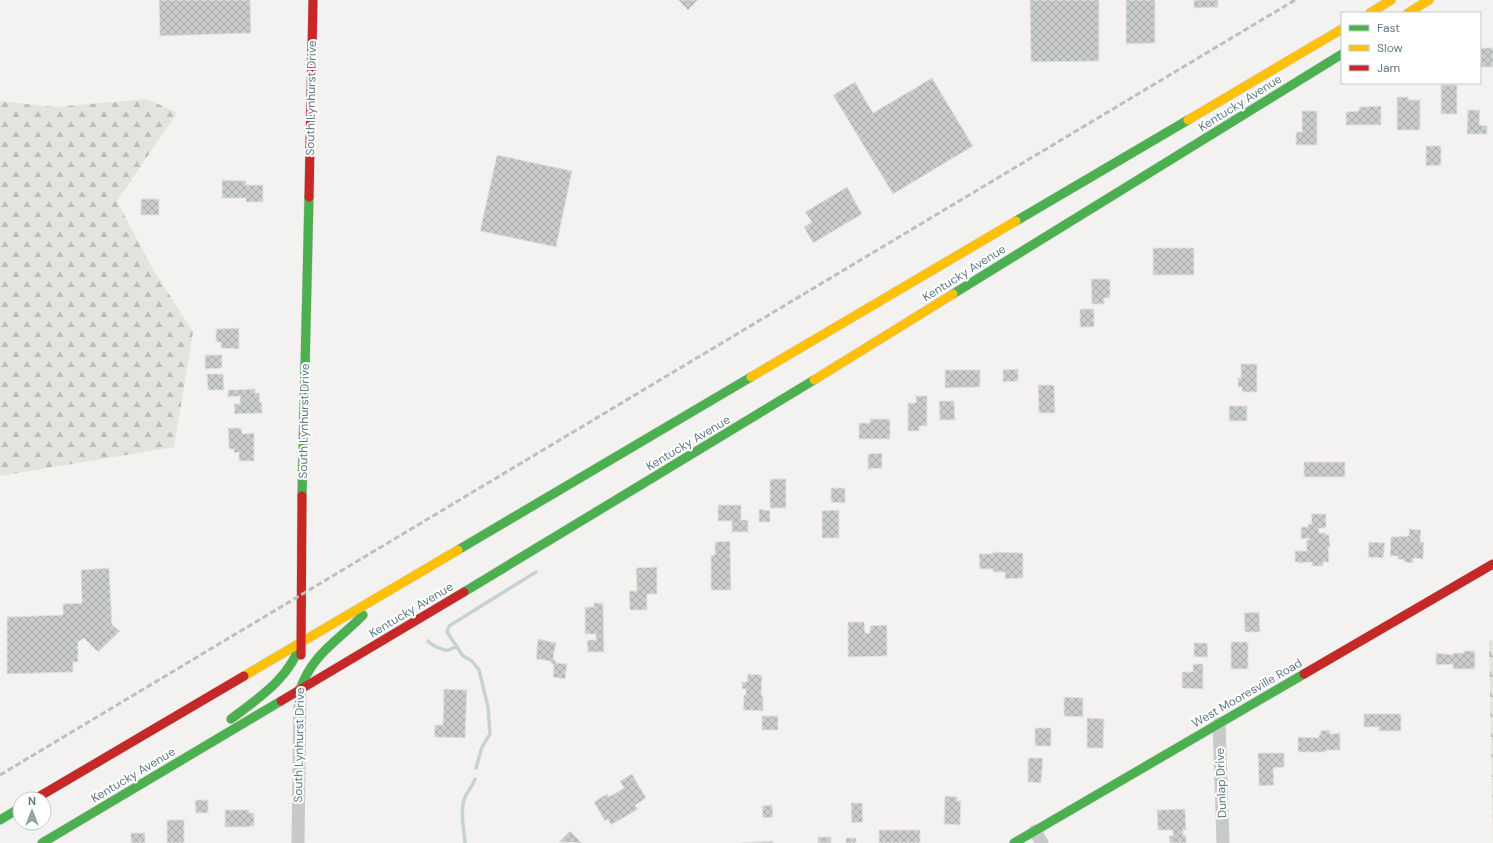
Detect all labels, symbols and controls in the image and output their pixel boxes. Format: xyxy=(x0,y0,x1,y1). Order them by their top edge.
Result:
legend xyxy=(1341,12,1481,84)
text: Fast xyxy=(1377,20,1400,36)
street label: South Lynhurst Drive xyxy=(302,40,320,156)
text: Slow xyxy=(1377,40,1403,56)
text: Jam xyxy=(1377,60,1400,76)
street label: Kentucky Avenue xyxy=(1195,71,1285,135)
street label: Kentucky Avenue xyxy=(919,241,1009,305)
street label: South Lynhurst Drive xyxy=(295,363,313,479)
street label: Kentucky Avenue xyxy=(643,411,733,474)
street label: Kentucky Avenue xyxy=(366,578,456,641)
street label: West Mooresville Road xyxy=(1189,655,1305,731)
street label: South Lynhurst Drive xyxy=(290,687,308,803)
street label: Kentucky Avenue xyxy=(88,743,178,806)
street label: Dunlap Drive xyxy=(1212,747,1230,818)
north arrow xyxy=(12,791,52,831)
text: N xyxy=(28,794,36,808)

